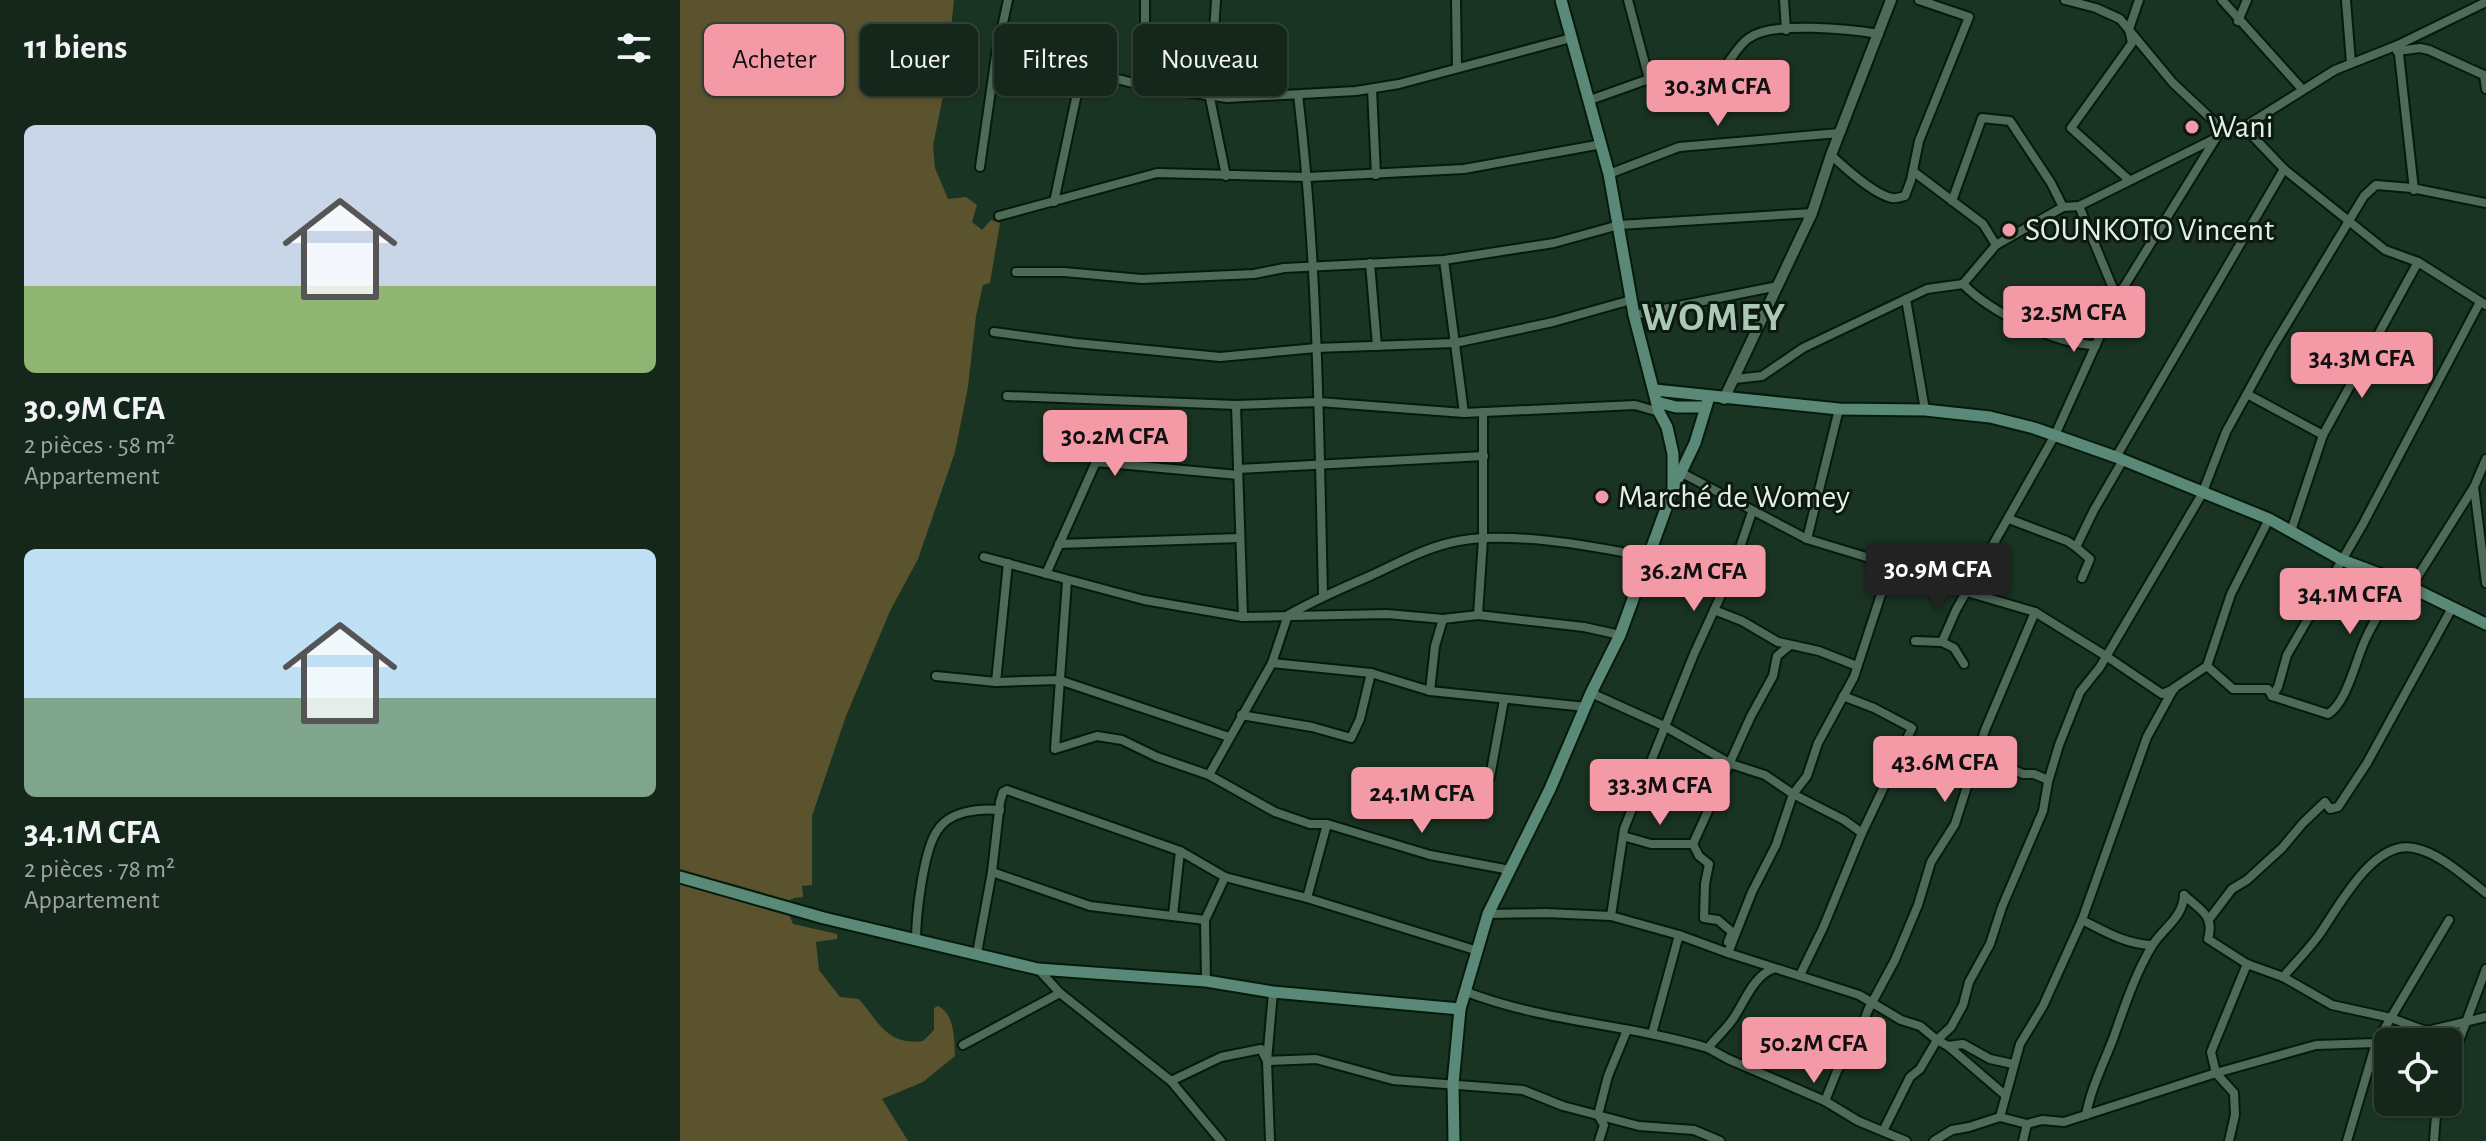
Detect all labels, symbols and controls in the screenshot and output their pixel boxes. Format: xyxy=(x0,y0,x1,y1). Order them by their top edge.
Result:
chip: Acheter xyxy=(704,24,844,96)
chip: Louer xyxy=(860,24,978,96)
chip: Filtres xyxy=(994,24,1117,96)
chip: Nouveau xyxy=(1133,24,1287,96)
icon: filters xyxy=(612,26,656,70)
text: 11 biens xyxy=(24,31,127,65)
pin: 30.3M CFA xyxy=(1626,60,1810,128)
text: 30.3M CFA xyxy=(1665,73,1771,99)
place label: Wani xyxy=(2208,111,2274,143)
marker: Wani xyxy=(2183,118,2201,136)
icon: home xyxy=(268,177,412,321)
place label: SOUNKOTO Vincent xyxy=(2025,214,2274,246)
marker: SOUNKOTO Vincent xyxy=(2000,221,2018,239)
pin: 32.5M CFA xyxy=(1982,286,2166,354)
district label: WOMEY xyxy=(1641,298,1787,338)
text: 32.5M CFA xyxy=(2021,299,2127,325)
pin: 34.3M CFA xyxy=(2270,332,2454,400)
text: 34.3M CFA xyxy=(2309,345,2415,371)
text: 30.9M CFA xyxy=(24,392,165,426)
pin: 30.2M CFA xyxy=(1023,410,1207,478)
text: 30.2M CFA xyxy=(1061,423,1169,449)
text: 2 pièces · 58 m² xyxy=(24,432,175,458)
text: Appartement xyxy=(24,463,160,489)
place label: Marché de Womey xyxy=(1618,481,1850,513)
marker: Marché de Womey xyxy=(1593,488,1611,506)
pin: 30.9M CFA xyxy=(1846,543,2030,611)
pin: 36.2M CFA xyxy=(1602,545,1786,613)
text: 30.9M CFA xyxy=(1884,556,1992,582)
text: 36.2M CFA xyxy=(1641,558,1747,584)
pin: 34.1M CFA xyxy=(2258,568,2442,636)
text: 34.1M CFA xyxy=(2298,581,2402,607)
icon: home xyxy=(268,601,412,745)
pin: 43.6M CFA xyxy=(1853,736,2037,804)
text: 43.6M CFA xyxy=(1891,749,1999,775)
pin: 33.3M CFA xyxy=(1568,759,1752,827)
pin: 24.1M CFA xyxy=(1330,767,1514,835)
text: 33.3M CFA xyxy=(1608,772,1712,798)
text: 24.1M CFA xyxy=(1369,780,1475,806)
text: 34.1M CFA xyxy=(24,816,161,850)
text: 2 pièces · 78 m² xyxy=(24,856,175,882)
text: Appartement xyxy=(24,887,160,913)
pin: 50.2M CFA xyxy=(1722,1017,1906,1085)
map controls xyxy=(2374,1028,2462,1116)
button: locate xyxy=(2374,1028,2462,1116)
text: 50.2M CFA xyxy=(1760,1030,1868,1056)

